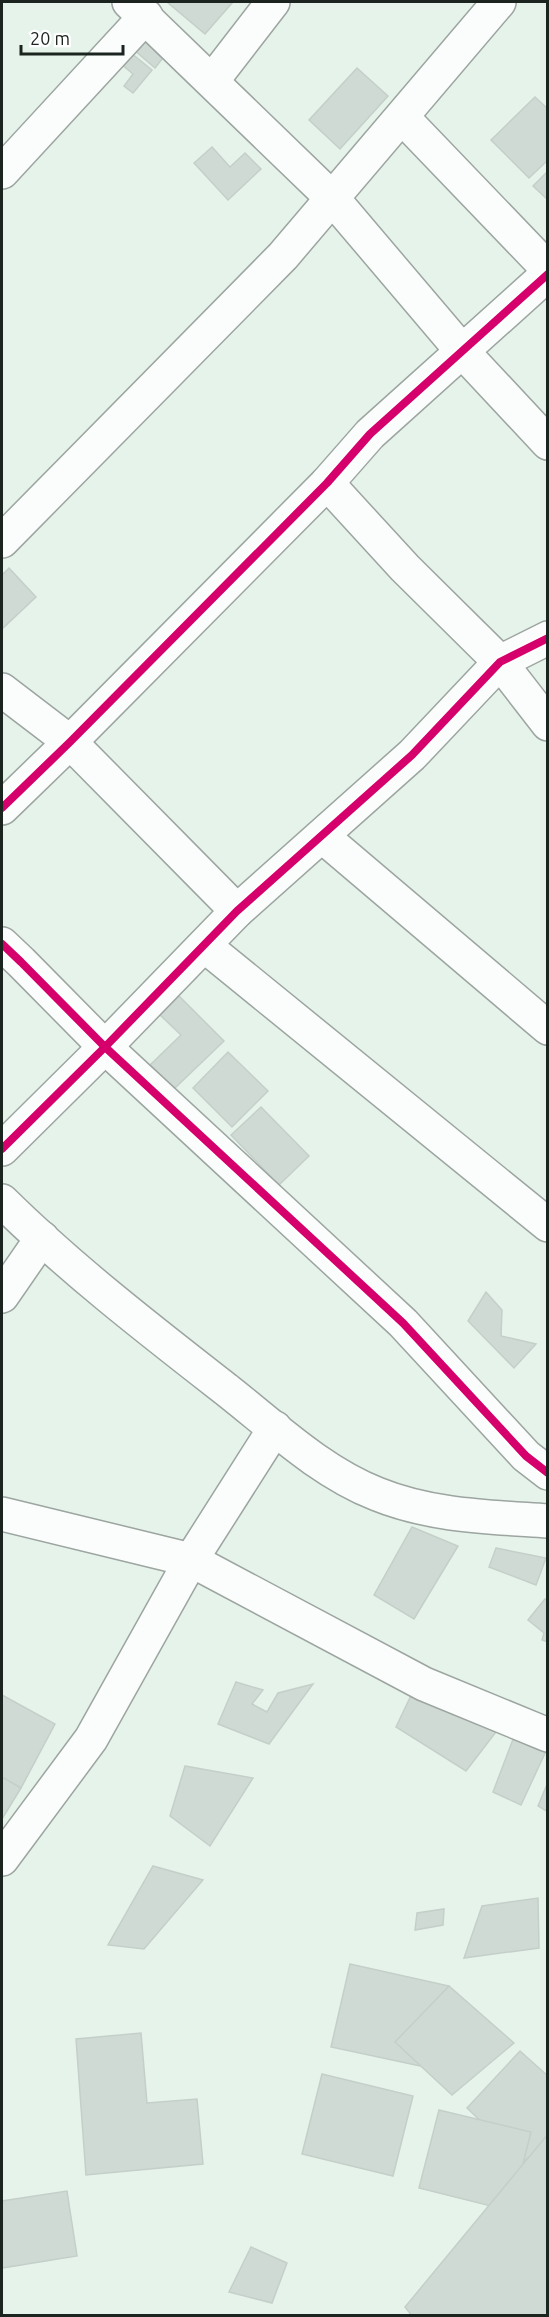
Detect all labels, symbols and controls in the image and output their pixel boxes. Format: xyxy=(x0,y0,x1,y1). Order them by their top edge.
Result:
scale bar xyxy=(21,18,123,56)
text: 20 m xyxy=(30,28,70,48)

